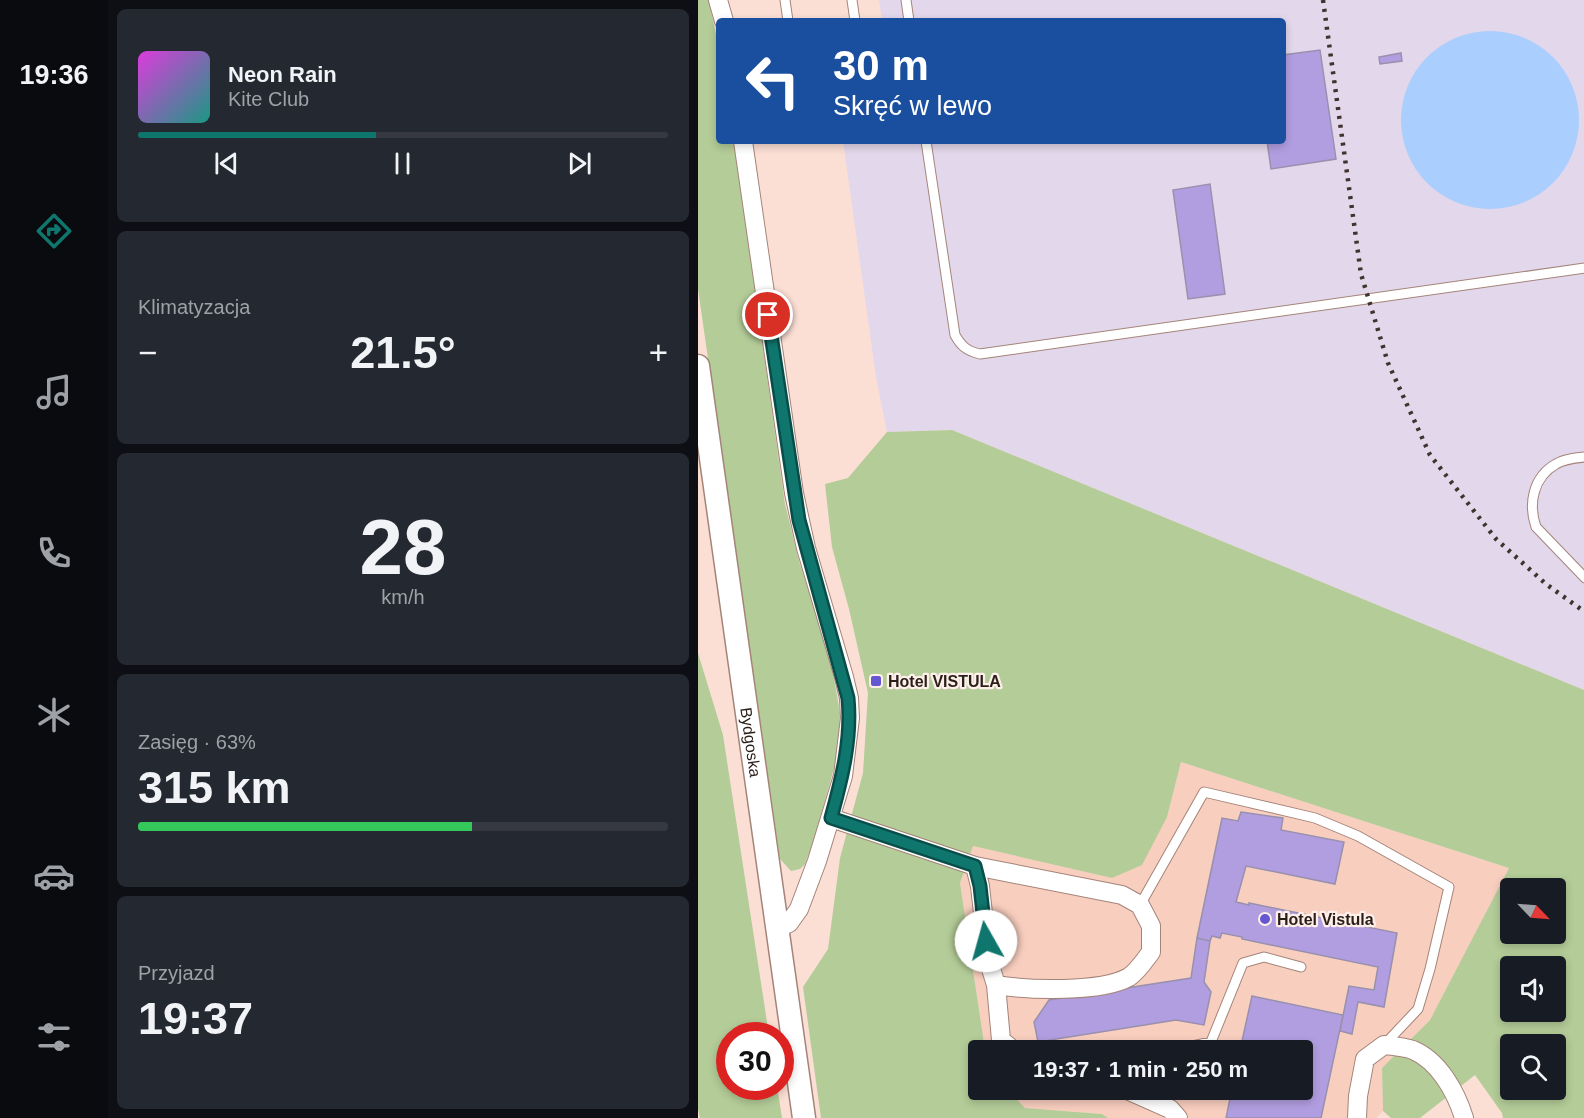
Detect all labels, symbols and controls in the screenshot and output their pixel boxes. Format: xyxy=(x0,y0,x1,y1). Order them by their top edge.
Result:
icon: left xyxy=(734,42,812,120)
text: 30 m xyxy=(833,42,929,89)
text: 19:36 xyxy=(19,60,89,90)
text: Neon Rain xyxy=(228,62,337,87)
text: Kite Club xyxy=(228,88,309,110)
text: Skręć w lewo xyxy=(833,91,992,121)
icon: previous xyxy=(210,147,243,180)
icon: pause xyxy=(386,147,419,180)
icon: next xyxy=(563,147,596,180)
icon: directions xyxy=(33,210,75,252)
pin xyxy=(742,289,793,340)
text: Klimatyzacja xyxy=(138,296,250,318)
icon: arrive xyxy=(751,298,784,331)
text: 21.5° xyxy=(350,327,456,378)
text: − xyxy=(138,334,157,371)
text: + xyxy=(649,334,668,371)
icon: music xyxy=(33,371,75,413)
text: 28 xyxy=(360,503,446,591)
icon: phone xyxy=(33,532,75,574)
text: km/h xyxy=(381,586,425,608)
place label: Hotel VISTULA xyxy=(888,673,1001,690)
marker: Hotel VISTULA xyxy=(869,674,883,688)
icon: climate xyxy=(33,694,75,736)
street label: Bydgoska xyxy=(738,706,764,778)
text: Zasięg · 63% xyxy=(138,731,256,753)
text: 315 km xyxy=(138,762,291,813)
icon: car xyxy=(33,855,75,897)
north arrow xyxy=(1500,878,1566,944)
map controls xyxy=(1500,878,1566,1100)
position arrow xyxy=(954,909,1018,973)
place label: Hotel Vistula xyxy=(1277,911,1374,928)
marker: Hotel Vistula xyxy=(1258,912,1272,926)
button: sound xyxy=(1500,956,1566,1022)
text: Przyjazd xyxy=(138,962,215,984)
text: 19:37 xyxy=(138,993,253,1044)
icon: filters xyxy=(33,1016,75,1058)
speed limit sign: 30 xyxy=(716,1022,794,1100)
button: search xyxy=(1500,1034,1566,1100)
text: 19:37 · 1 min · 250 m xyxy=(1033,1057,1248,1082)

